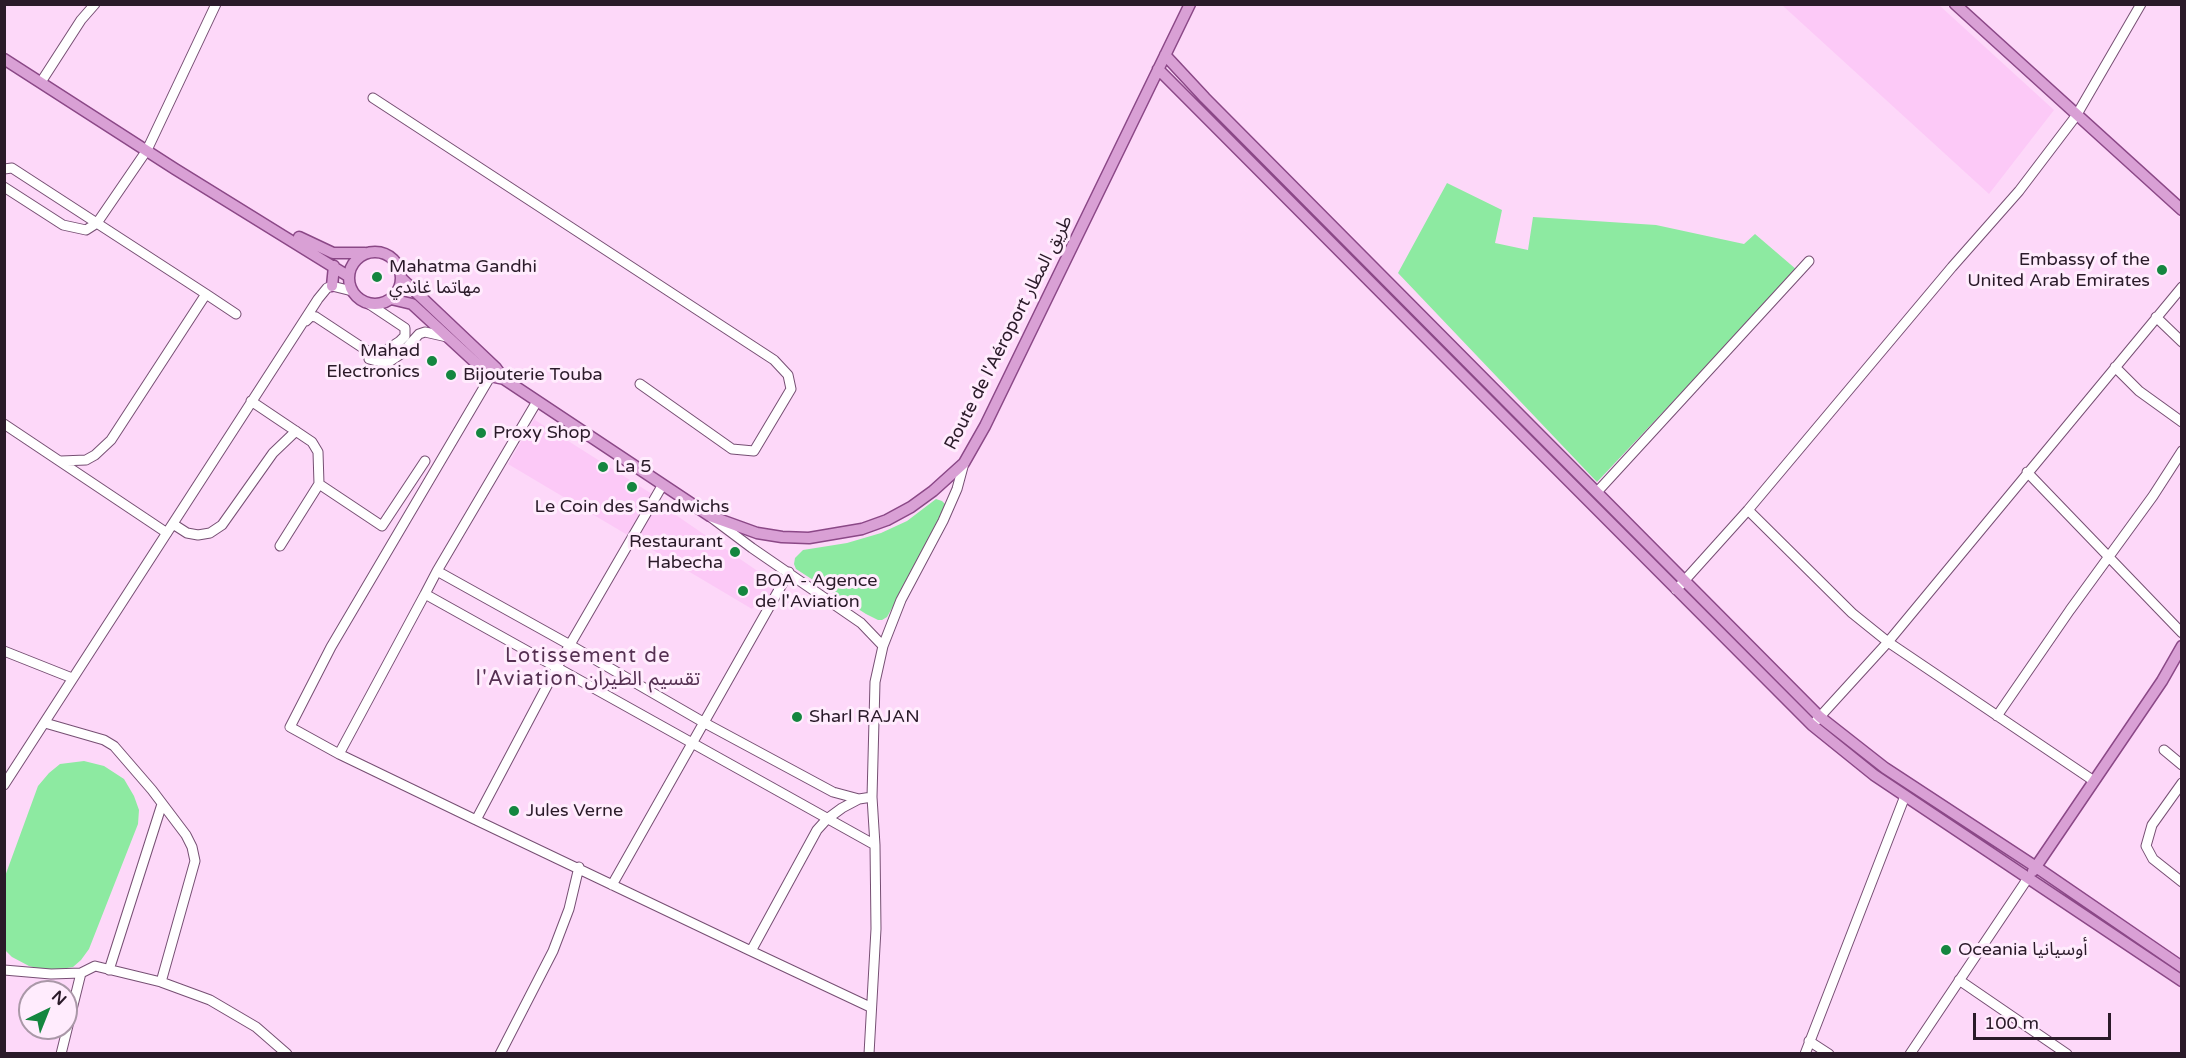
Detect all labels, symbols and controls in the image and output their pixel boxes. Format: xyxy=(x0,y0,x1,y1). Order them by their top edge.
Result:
street label: Route de l'Aéroport طريق المطار xyxy=(940,212,1078,454)
place label: Embassy of the United Arab Emirates xyxy=(1967,249,2150,292)
place label: Mahatma Gandhi مهاتما غاندي xyxy=(389,256,537,298)
marker: Embassy of the United Arab Emirates xyxy=(2155,263,2169,277)
marker: Mahatma Gandhi مهاتما غاندي xyxy=(370,270,384,284)
place label: Mahad Electronics xyxy=(326,340,420,382)
marker: Mahad Electronics xyxy=(425,354,439,368)
place label: Bijouterie Touba xyxy=(463,364,603,386)
marker: Bijouterie Touba xyxy=(444,368,458,382)
place label: Proxy Shop xyxy=(493,422,591,444)
marker: Proxy Shop xyxy=(474,426,488,440)
place label: La 5 xyxy=(615,456,651,478)
marker: La 5 xyxy=(596,460,610,474)
marker: Le Coin des Sandwichs xyxy=(625,480,639,494)
place label: Le Coin des Sandwichs xyxy=(535,496,729,518)
place label: Restaurant Habecha xyxy=(629,531,723,574)
marker: Restaurant Habecha xyxy=(728,545,742,559)
place label: BOA - Agence de l'Aviation xyxy=(755,570,877,612)
marker: BOA - Agence de l'Aviation xyxy=(736,584,750,598)
district label: Lotissement de l'Aviation تقسيم الطيران xyxy=(485,645,691,692)
place label: Sharl RAJAN xyxy=(809,706,920,728)
marker: Sharl RAJAN xyxy=(790,710,804,724)
place label: Jules Verne xyxy=(526,800,623,822)
marker: Jules Verne xyxy=(507,804,521,818)
place label: Oceania أوسيانيا xyxy=(1958,939,2087,961)
marker: Oceania أوسيانيا xyxy=(1939,943,1953,957)
north arrow xyxy=(18,980,78,1040)
text: N xyxy=(47,987,70,1010)
scale bar xyxy=(1976,1001,2114,1039)
text: 100 m xyxy=(1984,1012,2039,1034)

